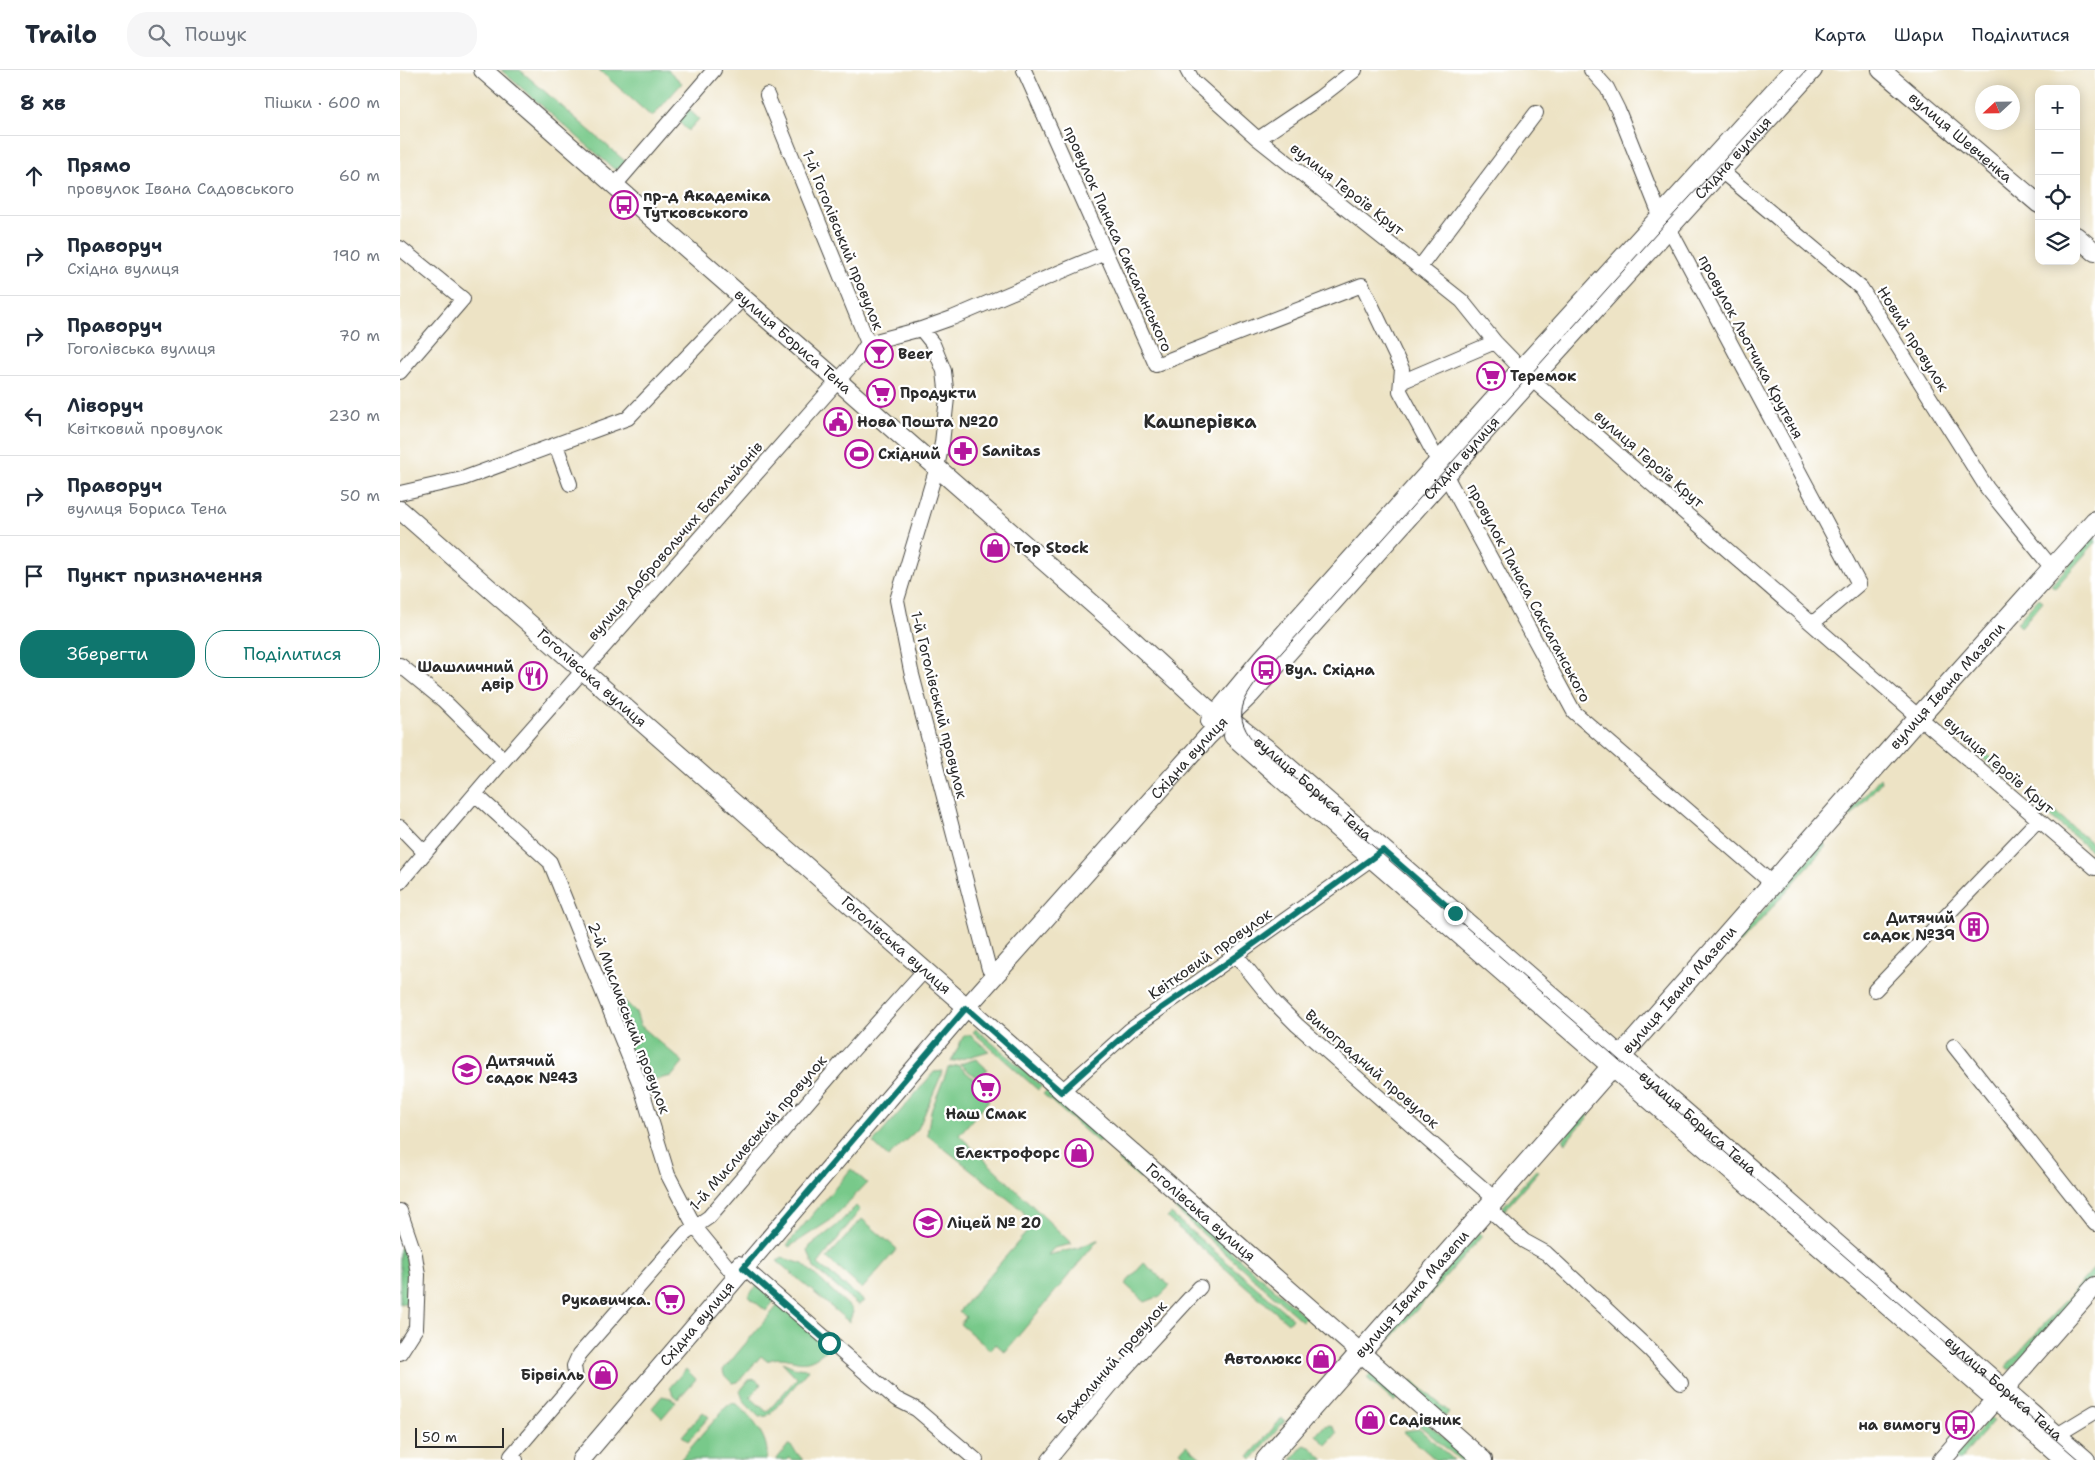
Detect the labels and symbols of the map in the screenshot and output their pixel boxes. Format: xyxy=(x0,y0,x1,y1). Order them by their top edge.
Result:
north arrow xyxy=(1975,85,2020,130)
street label: вулиця Шевченка xyxy=(1904,87,2017,187)
street label: Східна вулиця xyxy=(1690,112,1776,204)
street label: провулок Панаса Саксаганського xyxy=(1059,123,1177,355)
street label: вулиця Героїв Крут xyxy=(1286,138,1408,240)
street label: 1-й Гоголівський провулок xyxy=(798,147,888,333)
place label: пр-д Академіка Тутковського xyxy=(643,186,771,223)
bus stop icon: пр-д Академіка Тутковського xyxy=(609,190,639,220)
street label: провулок Льотчика Крутеня xyxy=(1694,252,1808,442)
street label: Новий провулок xyxy=(1873,283,1953,395)
street label: вулиця Бориса Тена xyxy=(730,285,856,399)
bar icon: Beer xyxy=(864,339,894,369)
place label: Beer xyxy=(898,344,933,364)
supermarket icon: Теремок xyxy=(1476,361,1506,391)
place label: Теремок xyxy=(1510,366,1577,386)
supermarket icon: Продукти xyxy=(866,378,896,408)
place label: Продукти xyxy=(900,383,977,403)
street label: вулиця Героїв Крут xyxy=(1590,406,1709,513)
public building icon: Нова Пошта №20 xyxy=(823,407,853,437)
district label: Кашперівка xyxy=(1144,410,1257,434)
place label: Нова Пошта №20 xyxy=(857,412,998,432)
street label: Східна вулиця xyxy=(1419,412,1504,504)
pharmacy icon: Sanitas xyxy=(948,436,978,466)
street label: вулиця Добровольчих Батальйонів xyxy=(583,437,767,645)
sports icon: Східний xyxy=(844,439,874,469)
place label: Sanitas xyxy=(982,441,1041,461)
place label: Східний xyxy=(878,444,941,464)
street label: провулок Панаса Саксаганського xyxy=(1463,480,1595,706)
shop icon: Top Stock xyxy=(980,533,1010,563)
place label: Top Stock xyxy=(1014,538,1089,558)
street label: 1-й Гоголівський провулок xyxy=(906,609,972,801)
street label: вулиця Івана Мазепи xyxy=(1885,618,2009,754)
street label: Гоголівська вулиця xyxy=(533,625,651,732)
bus stop icon: Вул. Східна xyxy=(1251,655,1281,685)
place label: Шашличний двір xyxy=(417,657,515,694)
place label: Вул. Східна xyxy=(1285,660,1375,680)
restaurant icon: Шашличний двір xyxy=(518,661,548,691)
street label: Східна вулиця xyxy=(1146,712,1232,804)
street label: вулиця Героїв Крут xyxy=(1940,712,2059,819)
street label: вулиця Бориса Тена xyxy=(1250,732,1377,846)
street label: Гоголівська вулиця xyxy=(837,892,955,999)
route end xyxy=(1444,902,1467,925)
street label: Квітковий провулок xyxy=(1144,904,1276,1004)
place label: Дитячий садок №39 xyxy=(1863,908,1956,945)
building icon: Дитячий садок №39 xyxy=(1959,912,1989,942)
street label: 2-й Мисливський провулок xyxy=(583,919,675,1117)
street label: вулиця Івана Мазепи xyxy=(1618,921,1741,1058)
street label: Виноградний провулок xyxy=(1301,1005,1443,1133)
place label: Дитячий садок №43 xyxy=(486,1051,578,1088)
street label: 1-й Мисливський провулок xyxy=(685,1051,831,1215)
school or university icon: Дитячий садок №43 xyxy=(452,1055,482,1085)
street label: вулиця Бориса Тена xyxy=(1635,1066,1762,1180)
supermarket icon: Наш Смак xyxy=(971,1073,1001,1103)
place label: Наш Смак xyxy=(945,1104,1027,1124)
shop icon: Електрофорс xyxy=(1064,1138,1094,1168)
place label: Електрофорс xyxy=(955,1143,1060,1163)
street label: Гоголівська вулиця xyxy=(1142,1159,1260,1266)
school or university icon: Ліцей № 20 xyxy=(913,1208,943,1238)
place label: Ліцей № 20 xyxy=(947,1213,1041,1233)
street label: вулиця Івана Мазепи xyxy=(1350,1226,1474,1362)
street label: Східна вулиця xyxy=(655,1277,739,1370)
supermarket icon: Рукавичка. xyxy=(655,1285,685,1315)
place label: Рукавичка. xyxy=(562,1290,651,1310)
street label: Бджолиний провулок xyxy=(1052,1297,1172,1429)
route start xyxy=(818,1332,841,1355)
street label: вулиця Бориса Тена xyxy=(1941,1332,2067,1446)
shop icon: Автолюкс xyxy=(1306,1344,1336,1374)
place label: Автолюкс xyxy=(1224,1349,1302,1369)
shop icon: Бірвілль xyxy=(588,1360,618,1390)
place label: Бірвілль xyxy=(521,1365,584,1385)
shop icon: Садівник xyxy=(1355,1405,1385,1435)
place label: Садівник xyxy=(1389,1410,1462,1430)
bus stop icon: на вимогу xyxy=(1945,1410,1975,1440)
place label: на вимогу xyxy=(1858,1415,1941,1435)
scale bar xyxy=(415,1425,504,1448)

